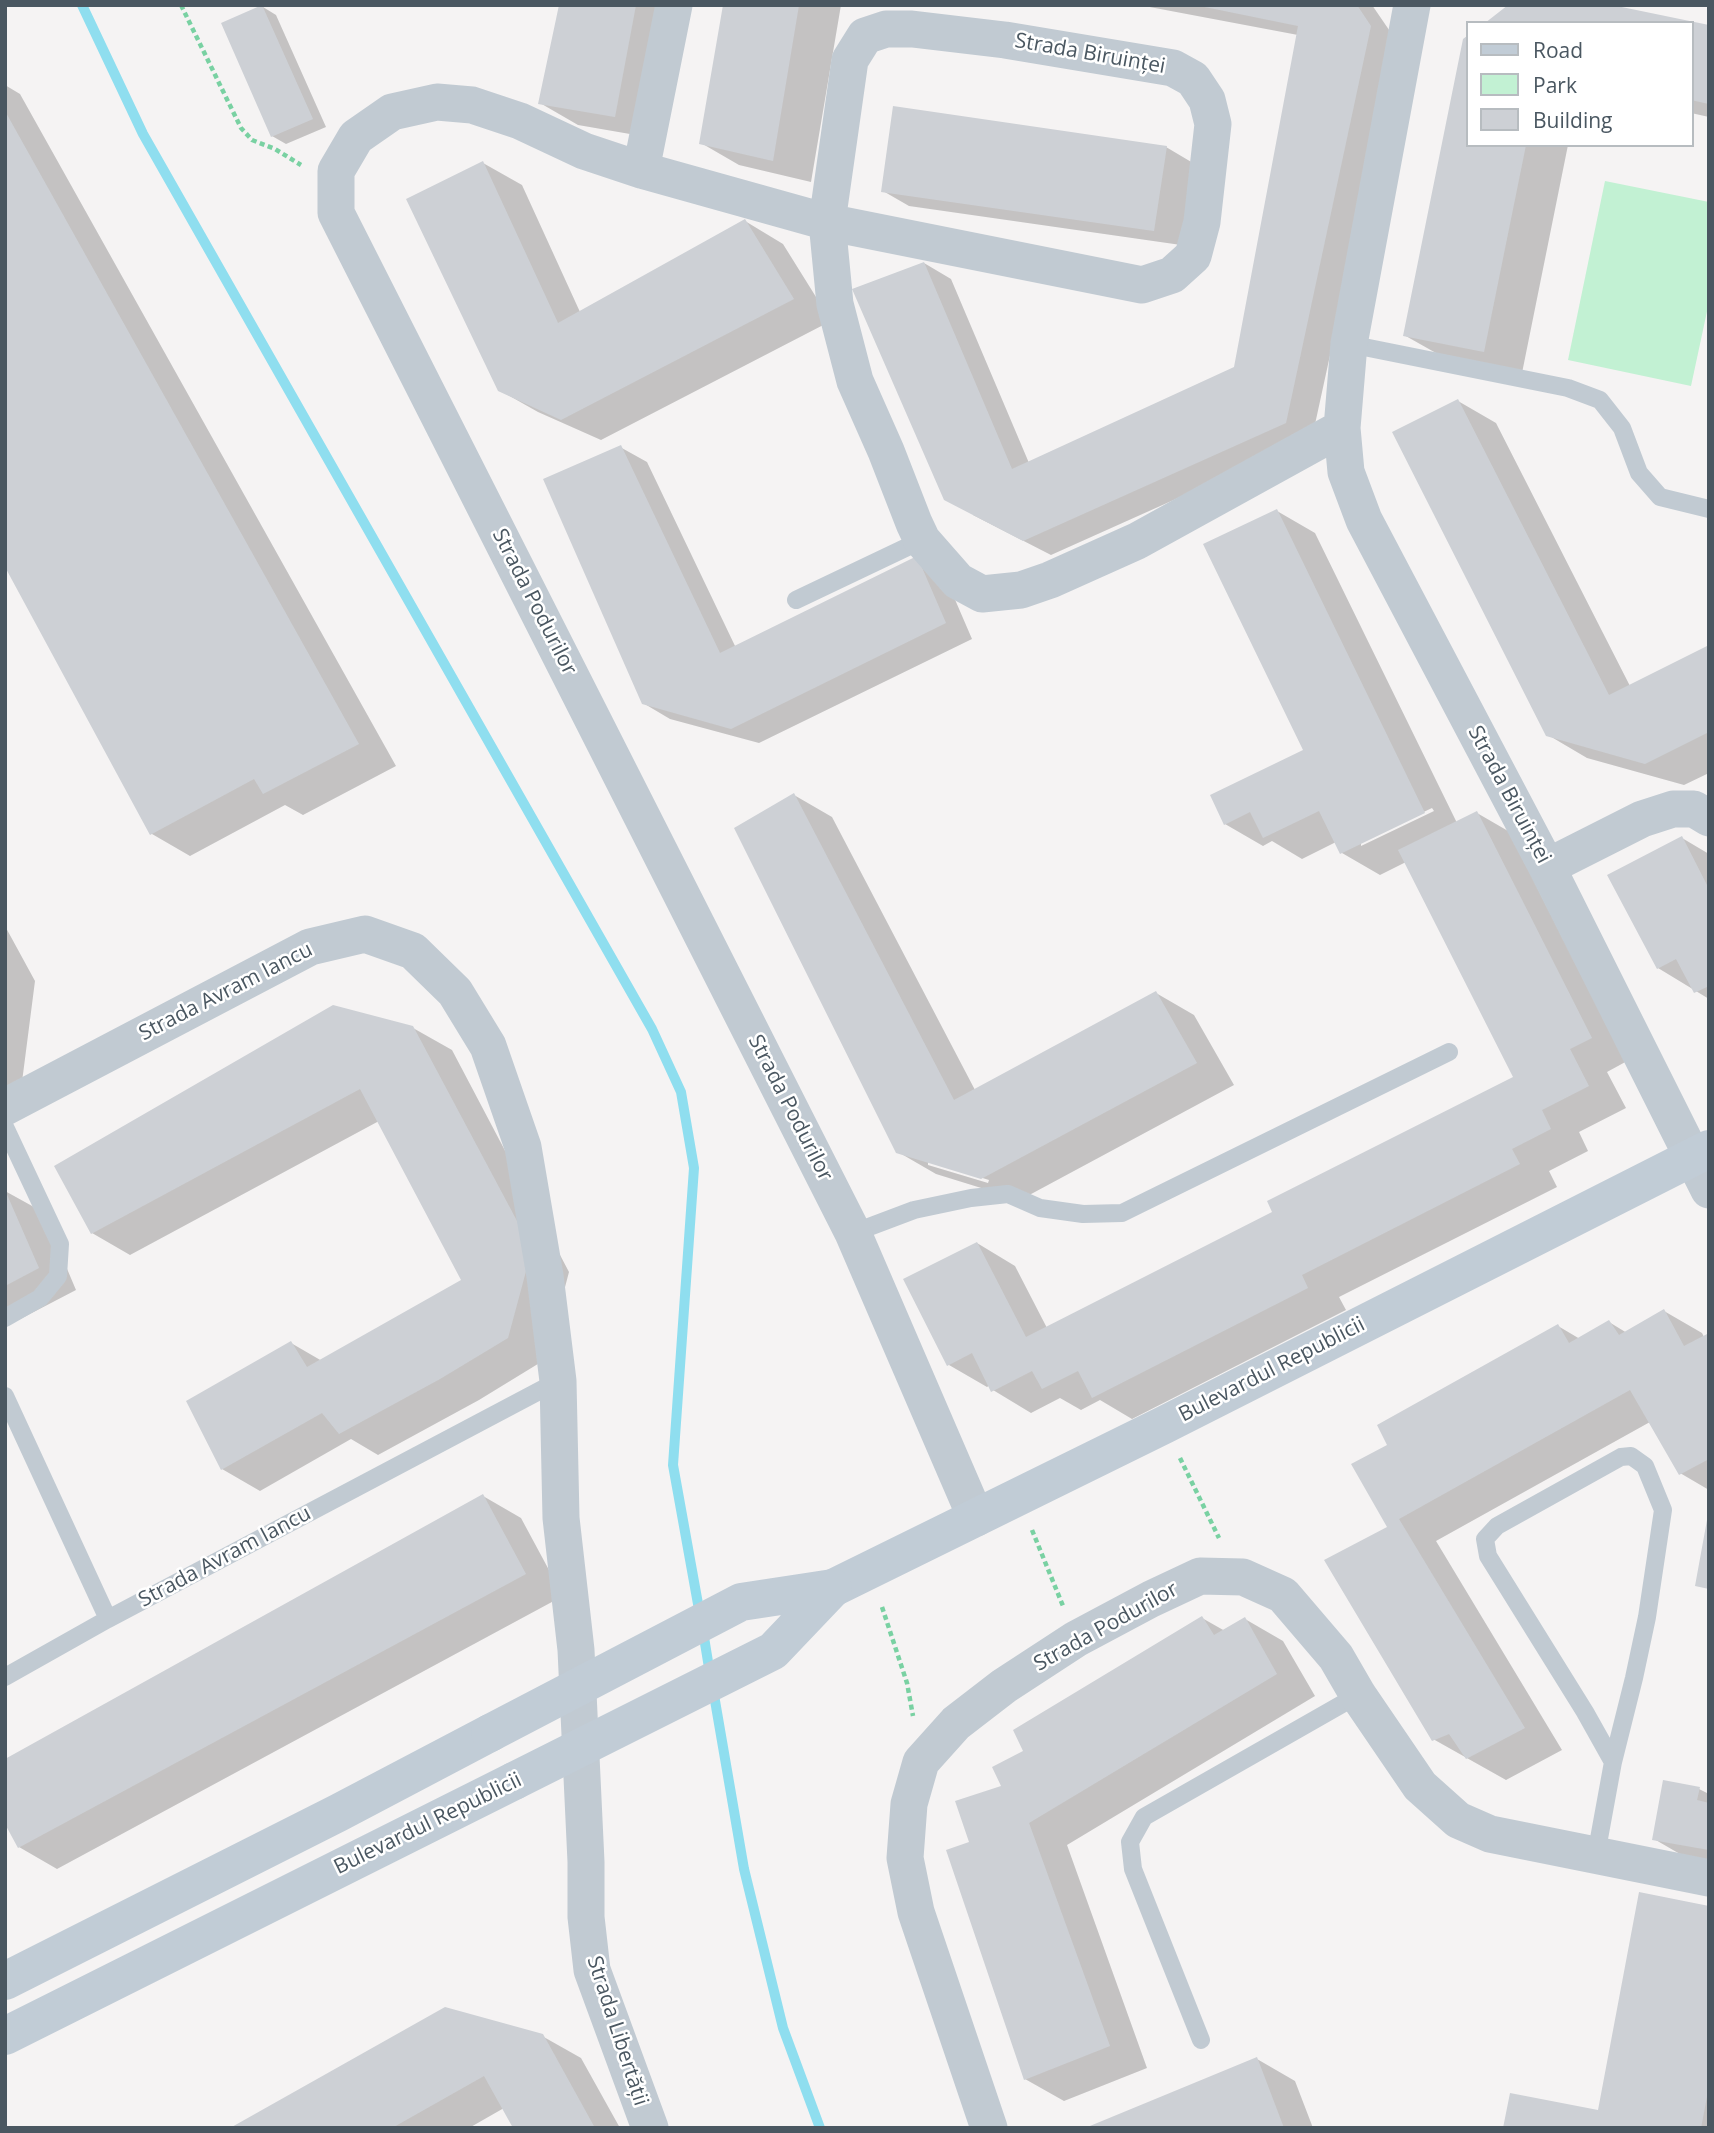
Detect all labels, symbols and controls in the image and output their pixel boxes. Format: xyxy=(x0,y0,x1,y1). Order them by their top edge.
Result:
legend xyxy=(1466,21,1693,147)
street label: Strada Biruinței xyxy=(1013,28,1167,80)
text: Road xyxy=(1533,36,1583,64)
text: Park xyxy=(1533,71,1577,99)
text: Building xyxy=(1533,106,1612,134)
street label: Strada Podurilor xyxy=(486,525,582,679)
street label: Strada Biruinței xyxy=(1462,722,1556,868)
street label: Strada Avram Iancu xyxy=(135,937,317,1047)
street label: Strada Podurilor xyxy=(742,1031,838,1185)
street label: Bulevardul Republicii xyxy=(1175,1312,1369,1428)
street label: Strada Avram Iancu xyxy=(135,1501,315,1613)
street label: Strada Podurilor xyxy=(1030,1577,1182,1677)
street label: Bulevardul Republicii xyxy=(330,1768,526,1880)
street label: Strada Libertății xyxy=(581,1953,653,2109)

